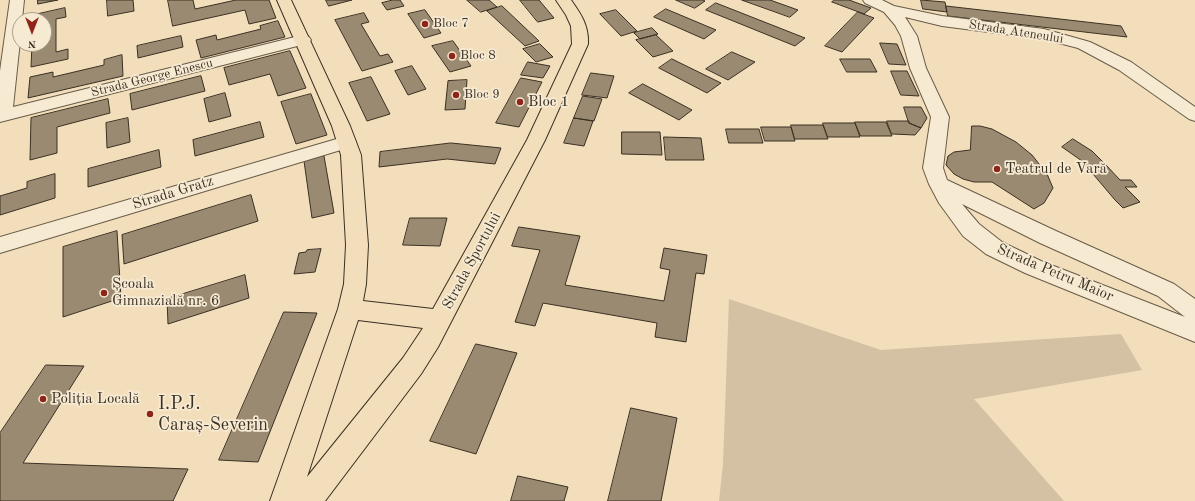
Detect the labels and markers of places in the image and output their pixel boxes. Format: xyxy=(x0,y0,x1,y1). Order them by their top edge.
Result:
place label: Bloc 7 xyxy=(433,16,469,32)
marker: Bloc 7 xyxy=(420,19,430,29)
place label: Bloc 8 xyxy=(460,48,496,64)
marker: Bloc 8 xyxy=(447,51,457,61)
place label: Bloc 9 xyxy=(464,87,500,103)
marker: Bloc 9 xyxy=(451,90,461,100)
place label: Bloc 1 xyxy=(528,93,569,111)
marker: Bloc 1 xyxy=(515,97,525,107)
place label: Teatrul de Vară xyxy=(1005,160,1107,178)
marker: Teatrul de Vară xyxy=(992,164,1002,174)
place label: Școala Gimnazială nr. 6 xyxy=(112,275,219,310)
marker: Școala Gimnazială nr. 6 xyxy=(99,288,109,298)
place label: Poliția Locală xyxy=(51,390,140,408)
place label: I.P.J. Caraș-Severin xyxy=(158,393,268,436)
marker: Poliția Locală xyxy=(38,394,48,404)
marker: I.P.J. Caraș-Severin xyxy=(145,409,155,419)

